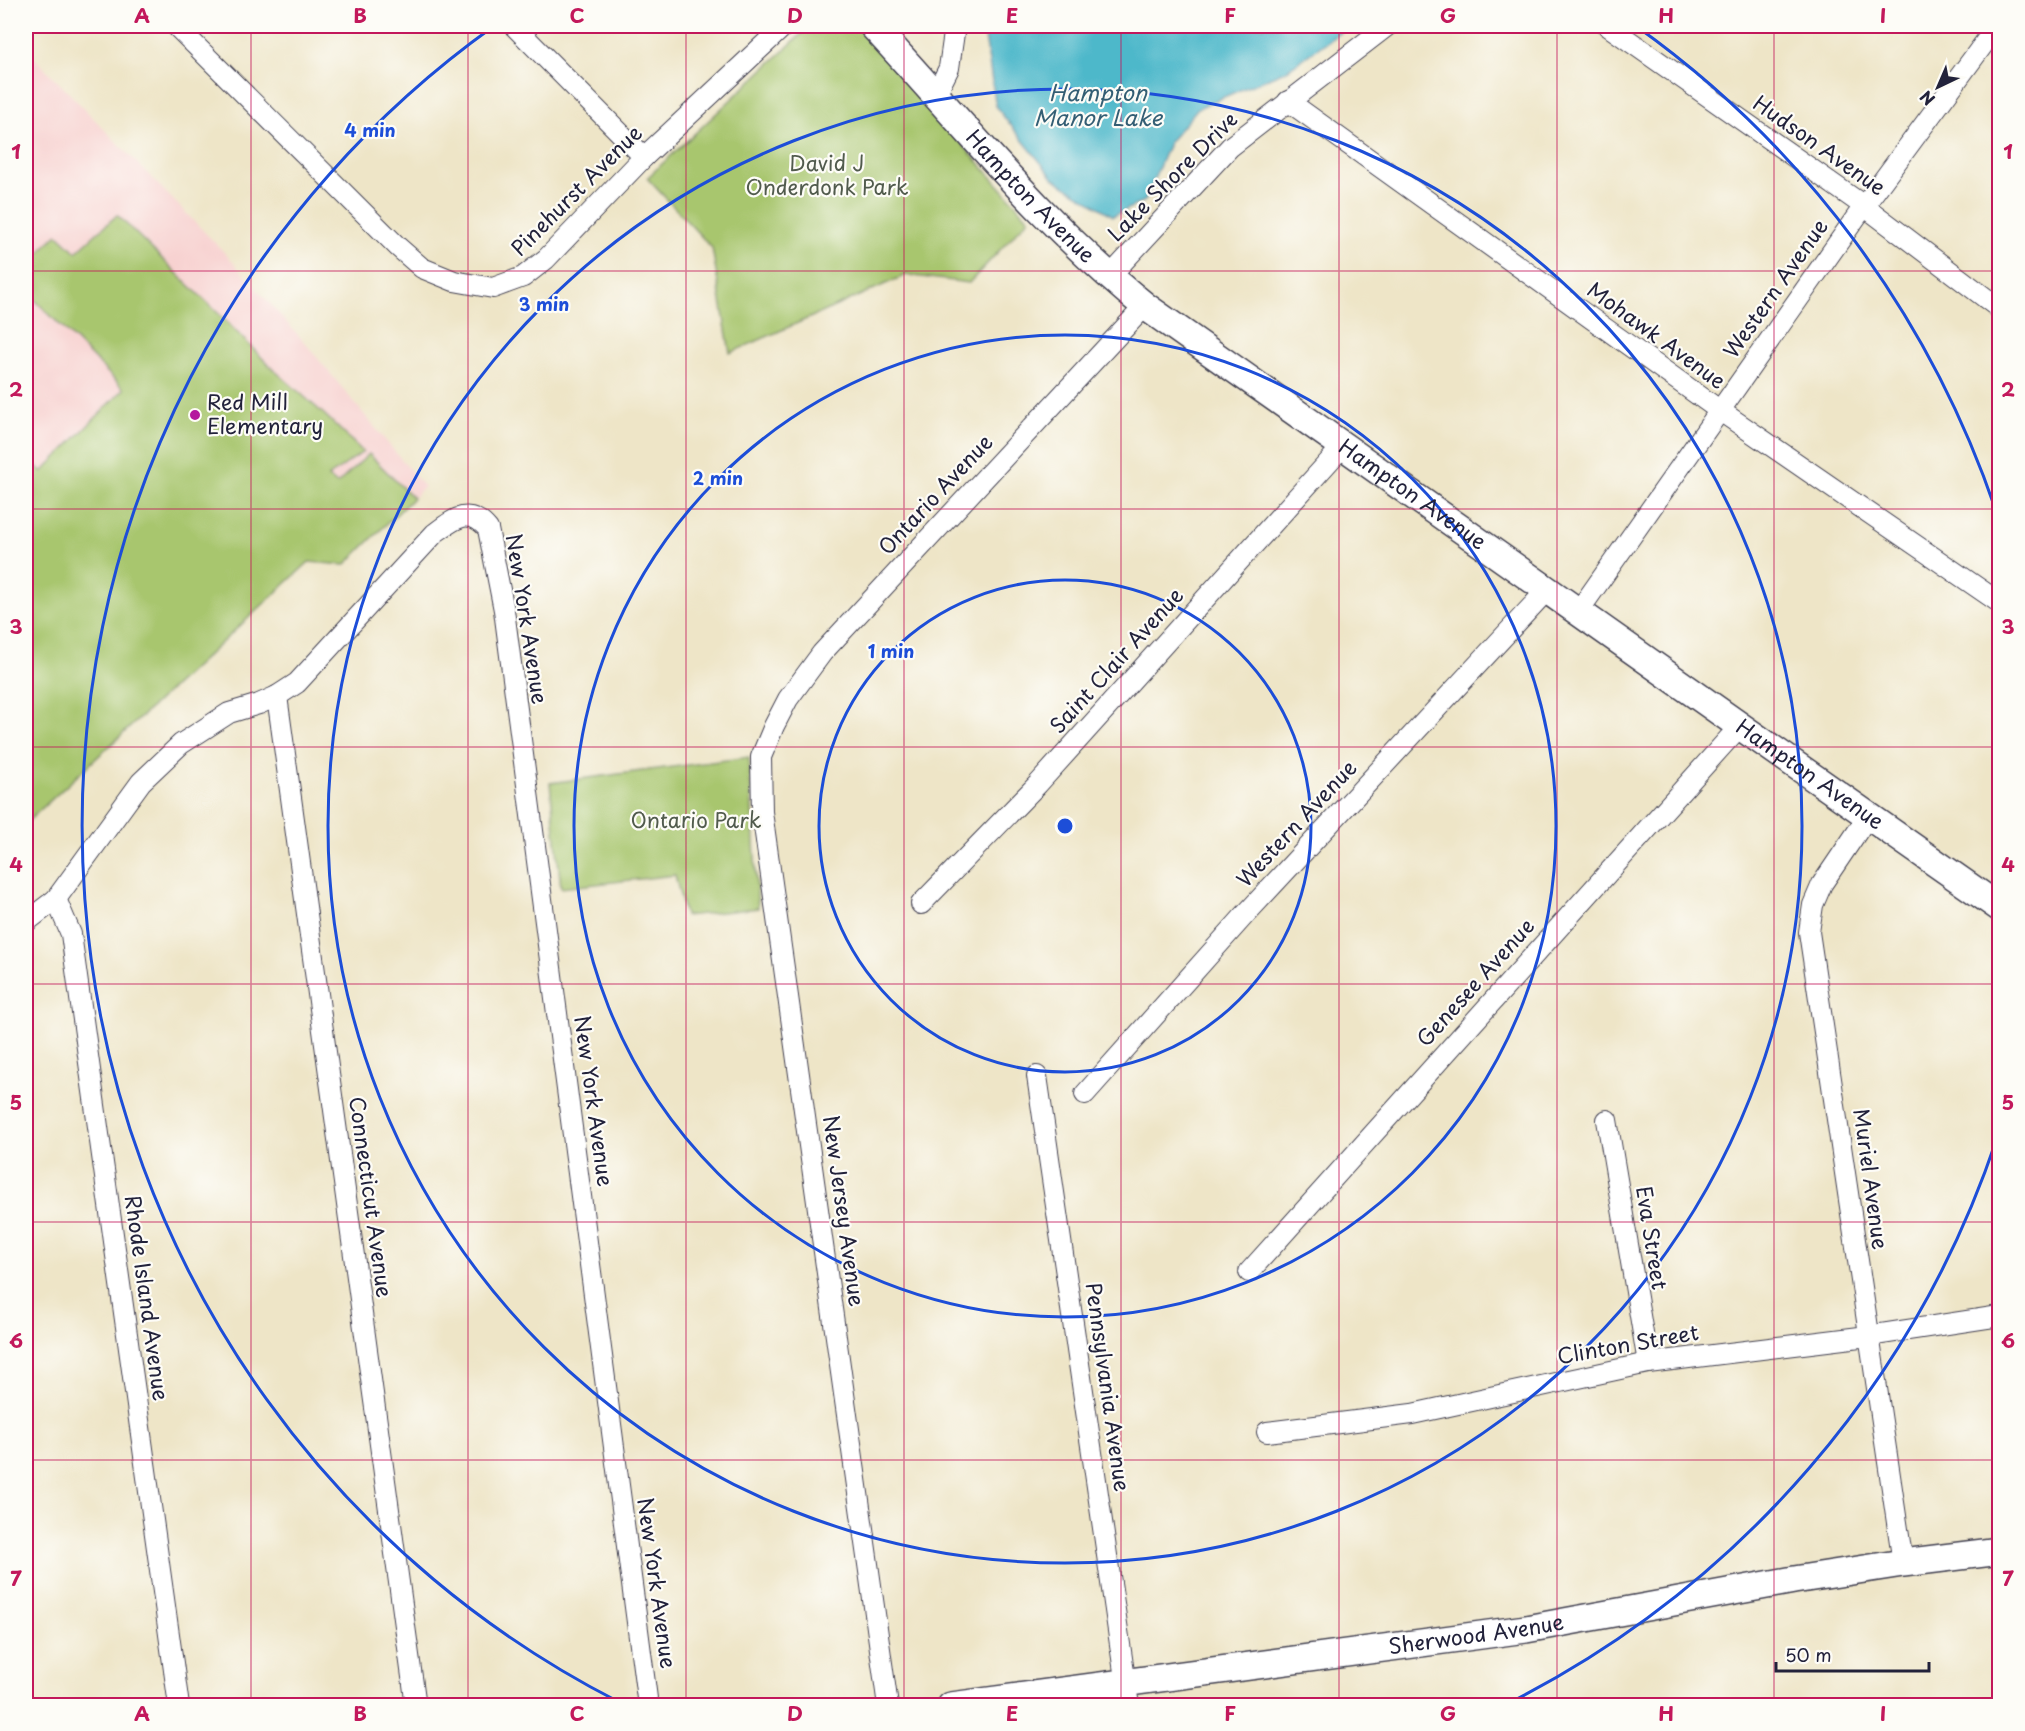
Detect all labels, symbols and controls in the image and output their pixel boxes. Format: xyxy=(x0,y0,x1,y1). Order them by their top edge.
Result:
text: A xyxy=(134,0,150,30)
text: B xyxy=(353,0,367,30)
text: C xyxy=(569,0,585,30)
text: D xyxy=(787,0,803,30)
text: E xyxy=(1006,0,1018,30)
text: F xyxy=(1224,0,1236,30)
text: G xyxy=(1440,0,1456,30)
text: H xyxy=(1658,0,1674,30)
text: I xyxy=(1880,0,1886,30)
north arrow xyxy=(1908,57,1968,117)
water label: Hampton Manor Lake xyxy=(1034,75,1163,133)
text: N xyxy=(1914,85,1940,112)
street label: Hudson Avenue xyxy=(1747,87,1893,202)
street label: Lake Shore Drive xyxy=(1099,103,1244,248)
text: 4 min xyxy=(344,116,396,143)
street label: Pinehurst Avenue xyxy=(503,117,648,262)
street label: Hampton Avenue xyxy=(959,122,1103,269)
text: 1 xyxy=(11,136,21,166)
text: 1 xyxy=(2003,136,2013,166)
park label: David J Onderdonk Park xyxy=(745,146,909,202)
street label: Western Avenue xyxy=(1714,212,1834,364)
street label: Mohawk Avenue xyxy=(1581,273,1733,396)
text: 3 min xyxy=(519,290,569,317)
text: 2 xyxy=(9,374,23,404)
text: 2 xyxy=(2001,374,2015,404)
place label: Red Mill Elementary xyxy=(207,385,323,441)
marker: Red Mill Elementary xyxy=(188,408,202,422)
street label: Ontario Avenue xyxy=(870,426,999,561)
street label: Hampton Avenue xyxy=(1333,430,1494,556)
text: 2 min xyxy=(693,464,743,491)
street label: New York Avenue xyxy=(499,531,557,706)
street label: Saint Clair Avenue xyxy=(1041,580,1190,740)
text: 3 xyxy=(9,611,23,641)
text: 3 xyxy=(2001,611,2015,641)
text: 1 min xyxy=(868,637,914,664)
street label: Hampton Avenue xyxy=(1730,710,1891,836)
street label: Western Avenue xyxy=(1228,752,1363,893)
park label: Ontario Park xyxy=(630,803,762,835)
centre of rings xyxy=(1055,816,1075,836)
text: 4 xyxy=(9,849,23,879)
text: 4 xyxy=(2001,849,2015,879)
street label: Genesee Avenue xyxy=(1408,910,1541,1053)
street label: New York Avenue xyxy=(567,1013,623,1188)
text: 5 xyxy=(10,1087,22,1117)
text: 5 xyxy=(2002,1087,2014,1117)
street label: Connecticut Avenue xyxy=(342,1094,402,1299)
street label: Muriel Avenue xyxy=(1846,1106,1898,1251)
street label: New Jersey Avenue xyxy=(816,1113,874,1309)
street label: Eva Street xyxy=(1629,1184,1677,1292)
street label: Rhode Island Avenue xyxy=(118,1193,178,1403)
street label: Pennsylvania Avenue xyxy=(1078,1280,1139,1493)
street label: Clinton Street xyxy=(1554,1315,1701,1371)
text: 6 xyxy=(9,1325,23,1355)
text: 6 xyxy=(2001,1325,2015,1355)
street label: New York Avenue xyxy=(630,1495,686,1670)
text: 7 xyxy=(10,1563,22,1593)
text: 7 xyxy=(2002,1563,2014,1593)
street label: Sherwood Avenue xyxy=(1386,1604,1566,1661)
scale bar xyxy=(1776,1635,1929,1673)
text: 50 m xyxy=(1785,1641,1832,1668)
text: A xyxy=(134,1698,150,1728)
text: B xyxy=(353,1698,367,1728)
text: C xyxy=(569,1698,585,1728)
text: D xyxy=(787,1698,803,1728)
text: E xyxy=(1006,1698,1018,1728)
text: F xyxy=(1224,1698,1236,1728)
text: G xyxy=(1440,1698,1456,1728)
text: H xyxy=(1658,1698,1674,1728)
text: I xyxy=(1880,1698,1886,1728)

